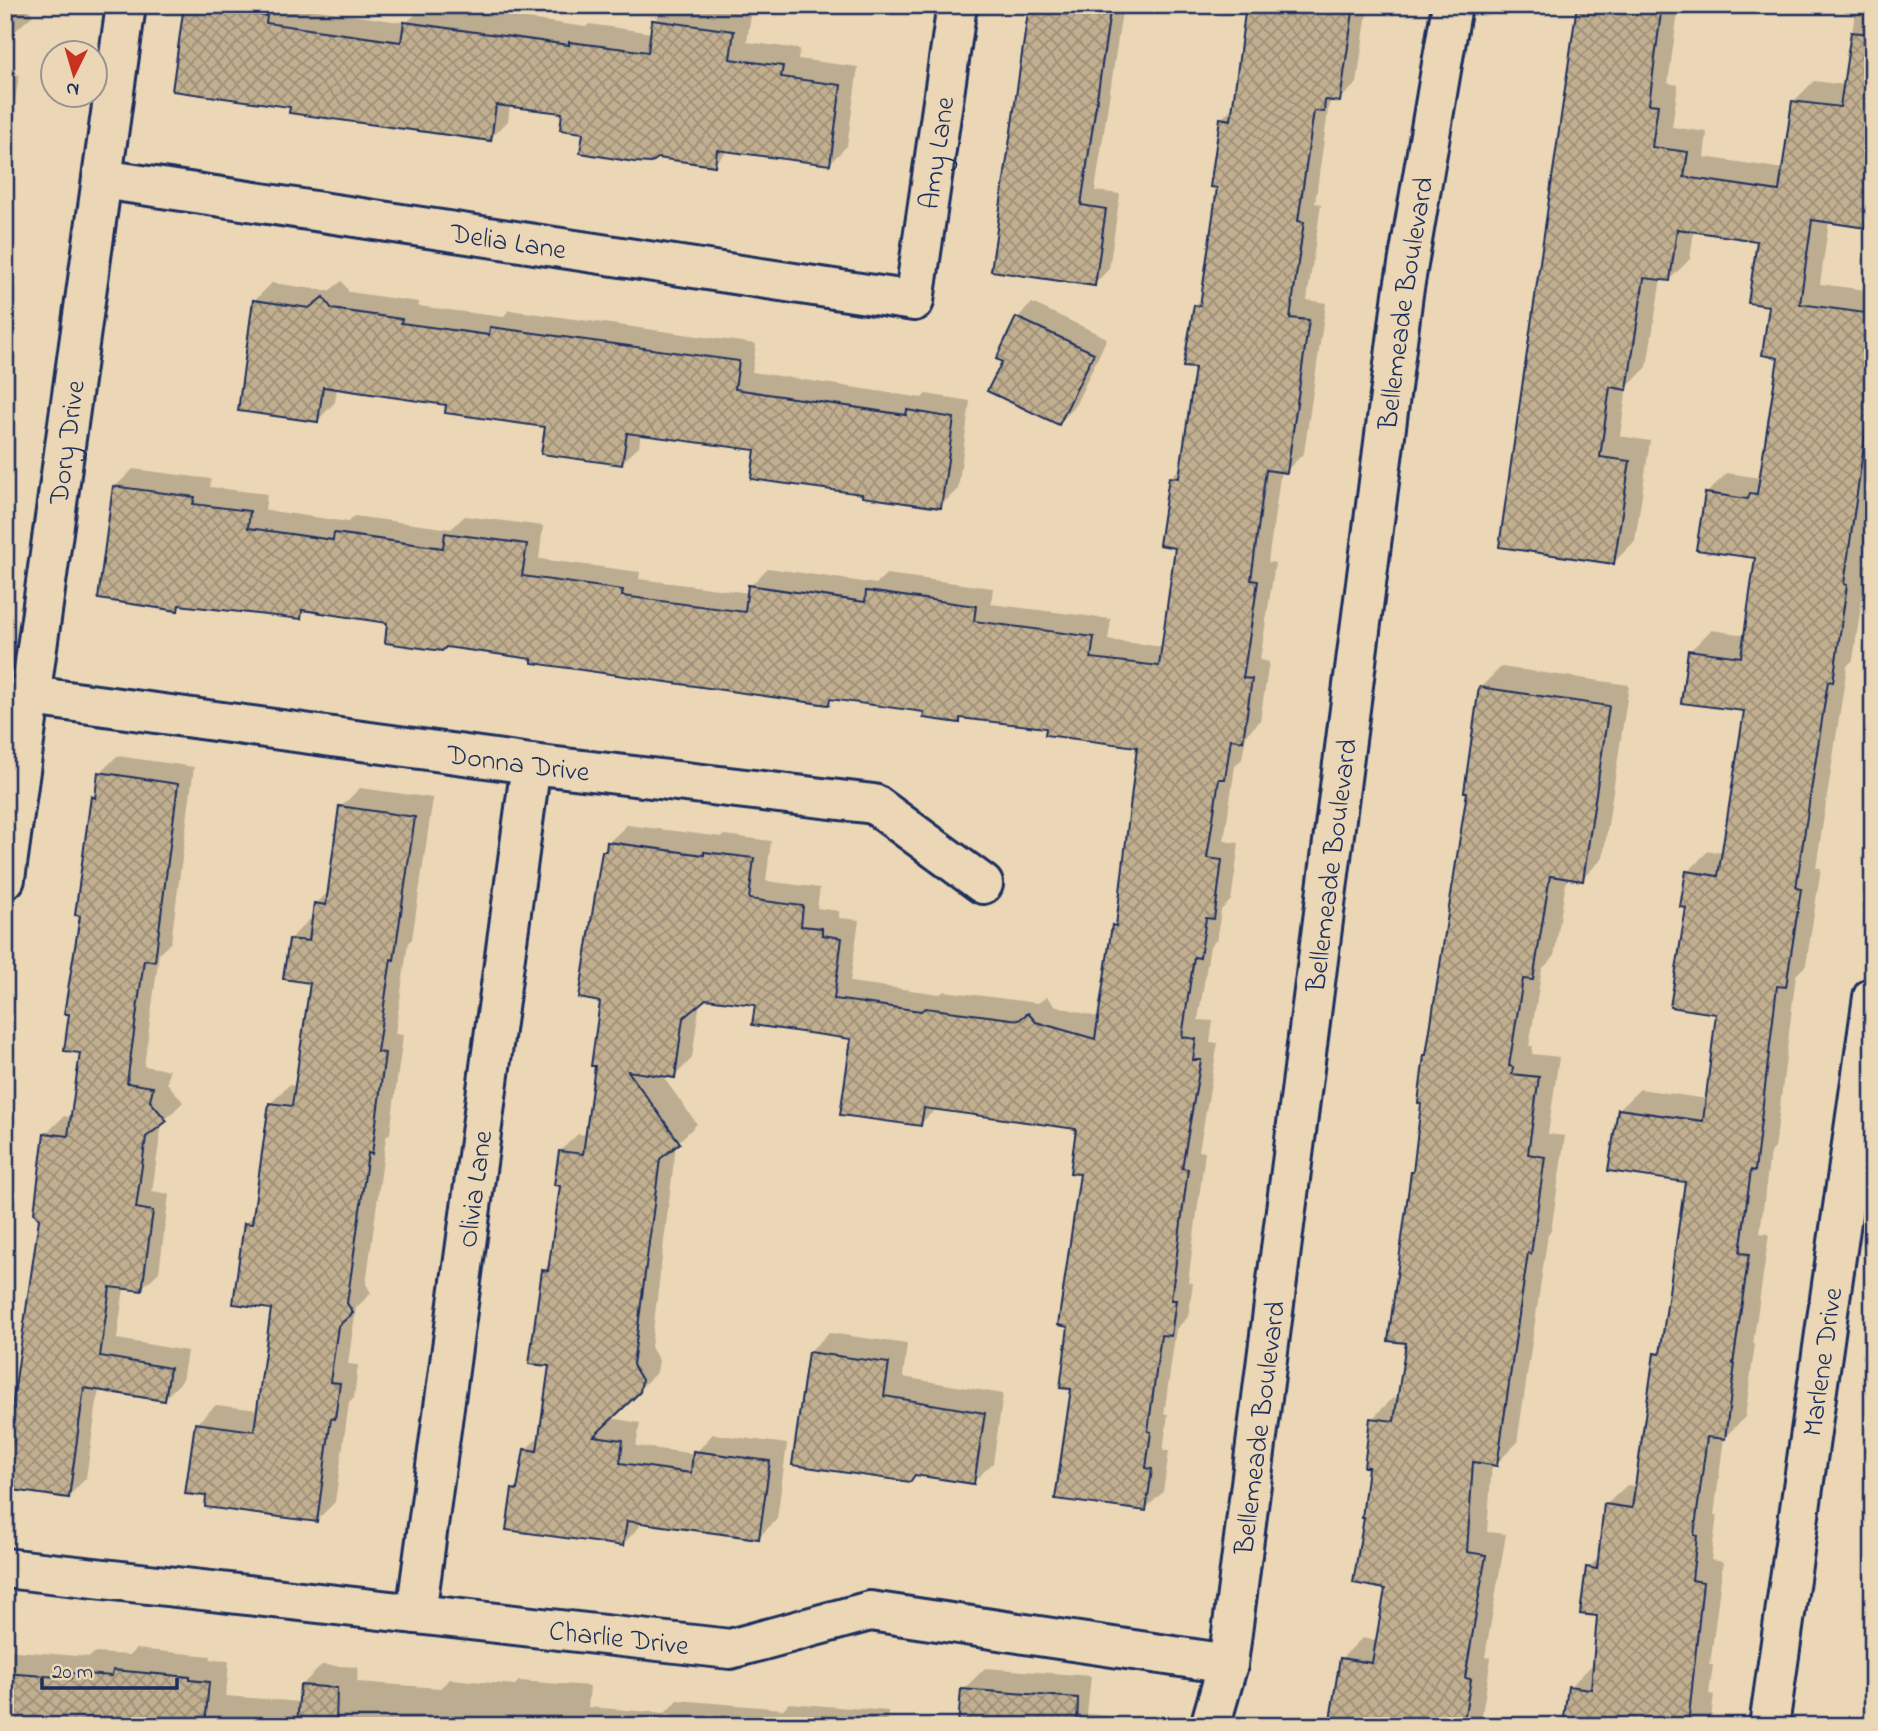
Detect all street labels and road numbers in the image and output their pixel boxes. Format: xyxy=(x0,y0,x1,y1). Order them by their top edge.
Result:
street label: Amy Lane xyxy=(911,94,968,212)
street label: Bellemeade Boulevard xyxy=(1369,174,1447,433)
street label: Delia Lane xyxy=(446,214,569,273)
street label: Dory Drive xyxy=(40,378,98,508)
street label: Donna Drive xyxy=(443,736,592,795)
street label: Bellemeade Boulevard xyxy=(1297,736,1370,996)
street label: Olivia Lane xyxy=(449,1128,505,1251)
street label: Marlene Drive xyxy=(1794,1285,1855,1439)
street label: Bellemeade Boulevard xyxy=(1225,1299,1298,1558)
street label: Charlie Drive xyxy=(547,1612,691,1668)

